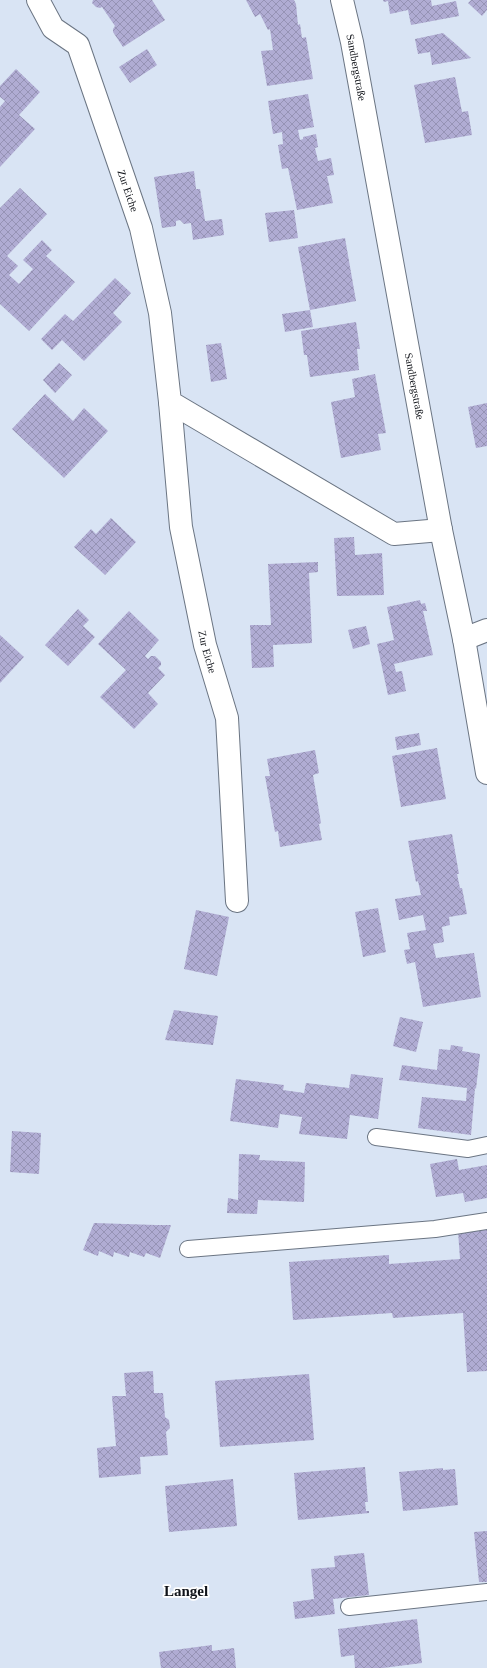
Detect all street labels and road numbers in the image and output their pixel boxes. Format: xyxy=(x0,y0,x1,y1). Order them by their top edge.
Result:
street label: Sandbergstraße xyxy=(344,33,369,102)
street label: Zur Eiche xyxy=(115,168,141,213)
street label: Sandbergstraße xyxy=(403,352,427,421)
street label: Zur Eiche xyxy=(196,629,219,675)

